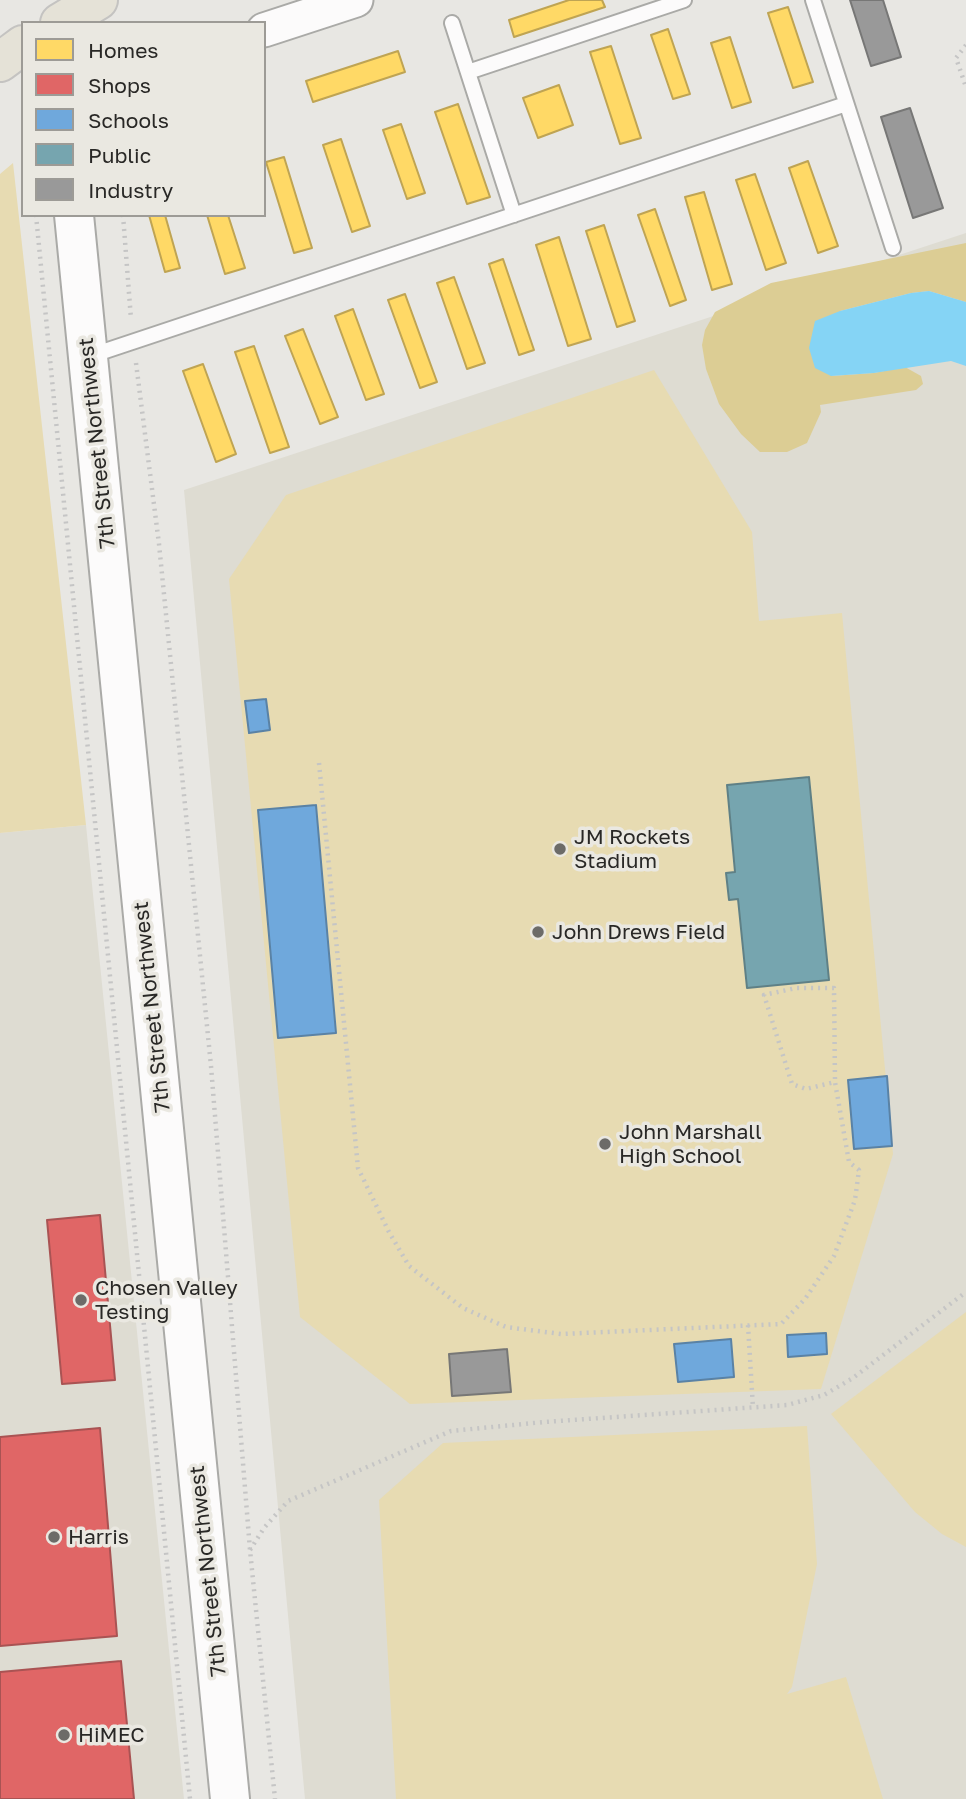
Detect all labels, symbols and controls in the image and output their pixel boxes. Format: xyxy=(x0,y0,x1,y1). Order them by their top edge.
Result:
legend xyxy=(21,21,266,217)
text: Homes xyxy=(88,37,158,63)
text: Shops xyxy=(88,72,151,98)
text: Schools xyxy=(88,107,169,133)
text: Public xyxy=(88,142,151,168)
text: Industry xyxy=(88,177,173,203)
street label: 7th Street Northwest xyxy=(73,336,121,550)
place label: JM Rockets Stadium xyxy=(574,824,690,874)
marker: JM Rockets Stadium xyxy=(552,841,568,857)
street label: 7th Street Northwest xyxy=(128,900,176,1114)
place label: John Drews Field xyxy=(552,919,725,945)
marker: John Drews Field xyxy=(530,924,546,940)
place label: John Marshall High School xyxy=(619,1119,762,1169)
marker: John Marshall High School xyxy=(597,1136,613,1152)
place label: Chosen Valley Testing xyxy=(95,1275,238,1325)
marker: Chosen Valley Testing xyxy=(73,1292,89,1308)
street label: 7th Street Northwest xyxy=(184,1464,232,1678)
place label: Harris xyxy=(68,1524,129,1550)
marker: Harris xyxy=(46,1529,62,1545)
place label: HiMEC xyxy=(78,1722,145,1748)
marker: HiMEC xyxy=(56,1727,72,1743)

